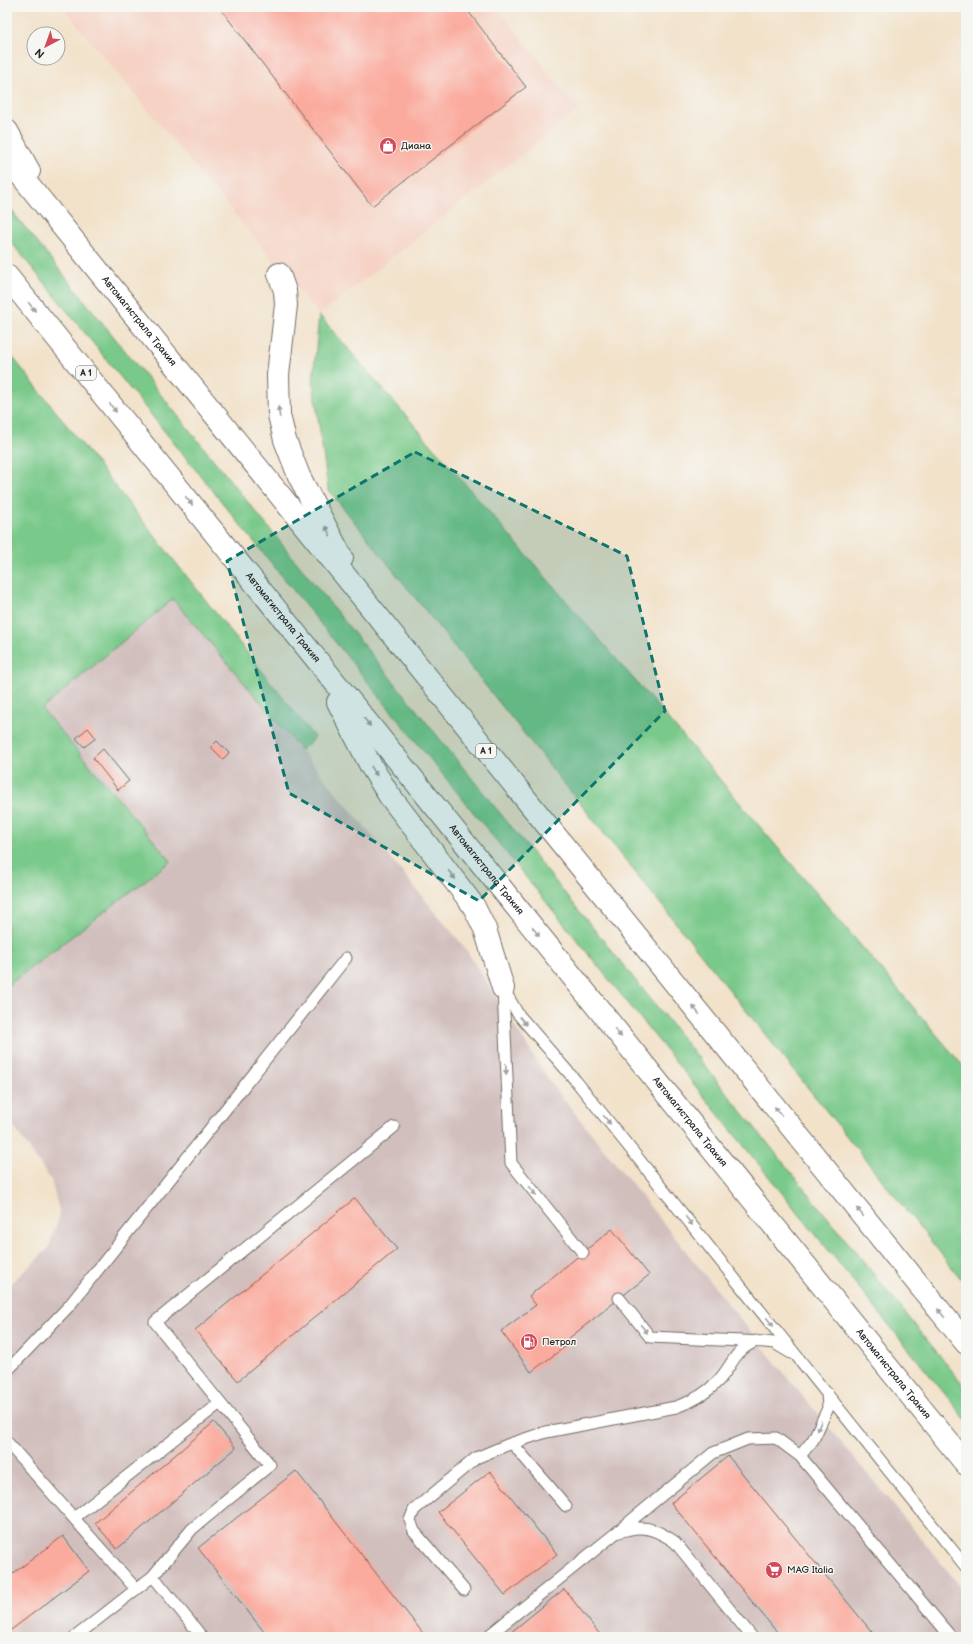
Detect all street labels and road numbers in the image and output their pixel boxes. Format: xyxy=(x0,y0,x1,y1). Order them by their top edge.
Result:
street label: Автомагистрала Тракия xyxy=(98,273,179,369)
road number: A 1 xyxy=(76,366,96,380)
street label: Автомагистрала Тракия xyxy=(242,569,323,665)
road number: A 1 xyxy=(476,744,496,758)
street label: Автомагистрала Тракия xyxy=(446,821,526,918)
street label: Автомагистрала Тракия xyxy=(649,1074,730,1170)
street label: Автомагистрала Тракия xyxy=(853,1326,934,1422)

